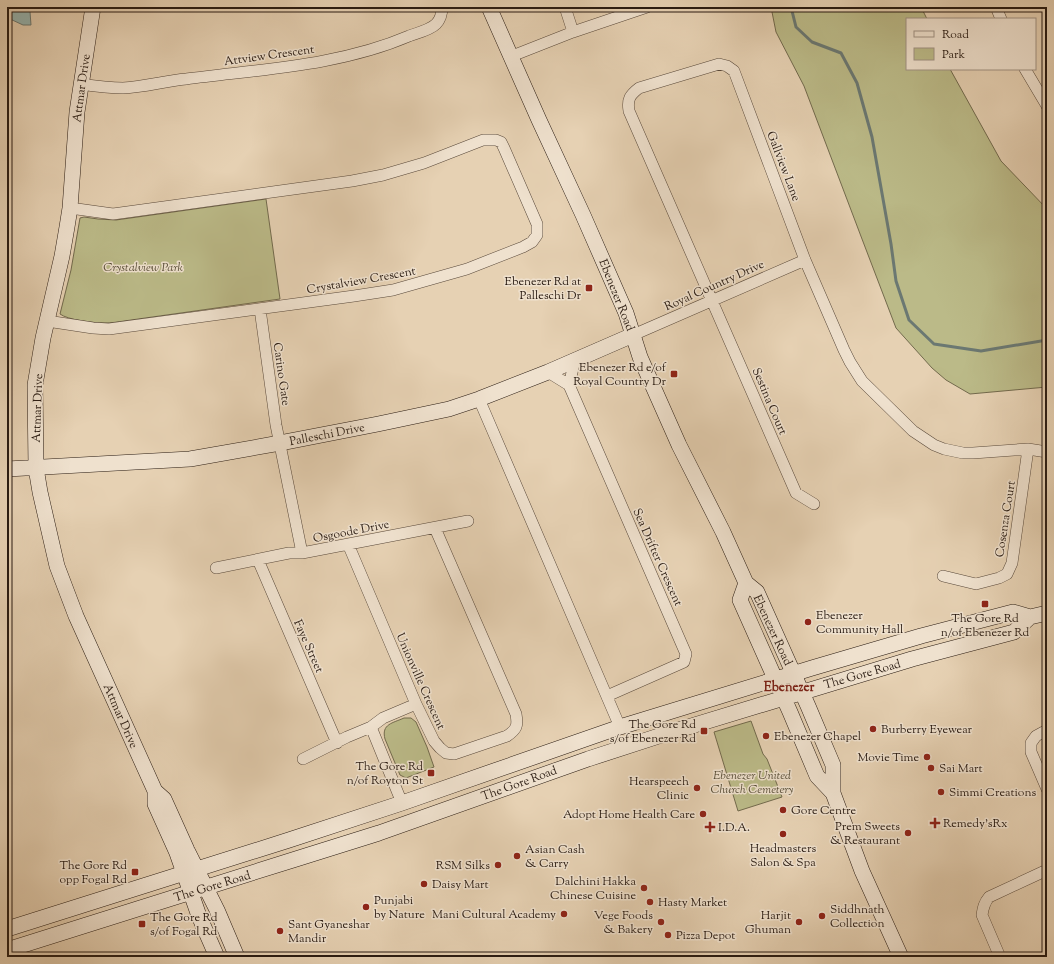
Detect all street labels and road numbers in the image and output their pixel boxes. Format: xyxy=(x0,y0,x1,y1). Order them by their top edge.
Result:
street label: Attview Crescent xyxy=(223,41,315,71)
street label: Attmar Drive xyxy=(68,52,96,124)
street label: Gallview Lane xyxy=(761,129,805,204)
street label: Royal Country Drive xyxy=(662,256,768,316)
street label: Ebenezer Road xyxy=(593,257,639,334)
street label: Crystalview Crescent xyxy=(305,263,417,299)
street label: Carino Gate xyxy=(268,341,294,407)
street label: Sestina Court xyxy=(747,365,791,438)
street label: Attmar Drive xyxy=(28,373,48,443)
street label: Palleschi Drive xyxy=(288,419,367,451)
street label: Cosenza Court xyxy=(991,480,1021,559)
street label: Sea Drifter Crescent xyxy=(627,506,687,609)
street label: Osgoode Drive xyxy=(311,516,391,548)
street label: Ebenezer Road xyxy=(748,592,796,669)
street label: Faye Street xyxy=(288,617,328,676)
street label: Unionville Crescent xyxy=(391,630,450,733)
street label: The Gore Road xyxy=(822,655,903,695)
street label: Attmar Drive xyxy=(98,681,143,752)
street label: The Gore Road xyxy=(479,762,560,806)
street label: The Gore Road xyxy=(172,867,253,907)

